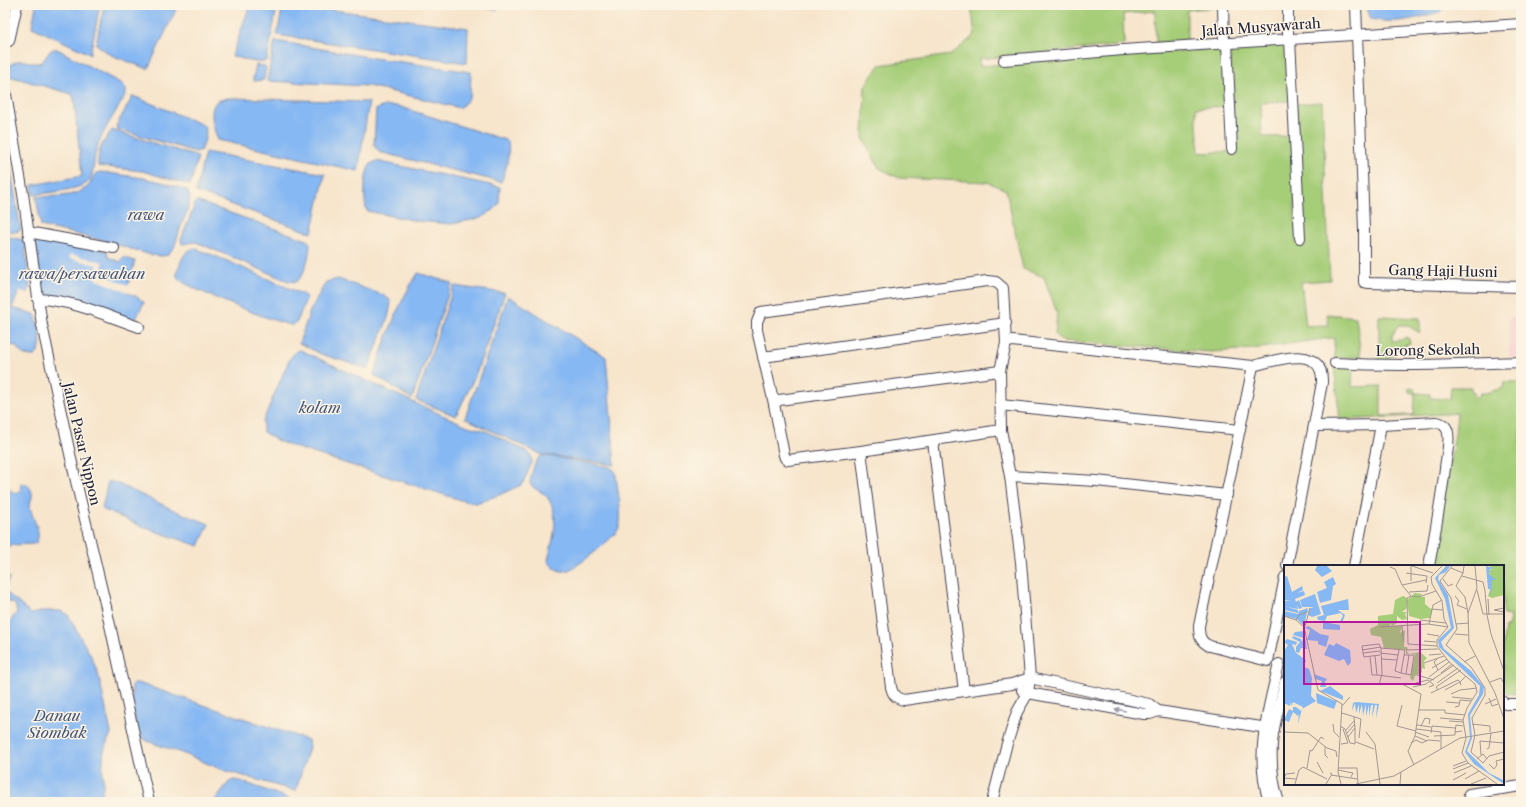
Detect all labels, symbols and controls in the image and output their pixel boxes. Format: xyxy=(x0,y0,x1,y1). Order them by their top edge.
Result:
street label: Jalan Musyawarah xyxy=(1199,14,1322,40)
water label: rawa xyxy=(127,205,164,224)
street label: Gang Haji Husni xyxy=(1388,261,1498,281)
water label: rawa/persawahan xyxy=(18,264,145,283)
street label: Lorong Sekolah xyxy=(1376,340,1481,360)
street label: Jalan Pasar Nippon xyxy=(59,379,105,508)
water label: kolam xyxy=(298,398,341,417)
inset map xyxy=(1284,565,1504,785)
water label: Danau Siombak xyxy=(26,706,87,742)
one-way arrow xyxy=(1114,707,1126,713)

